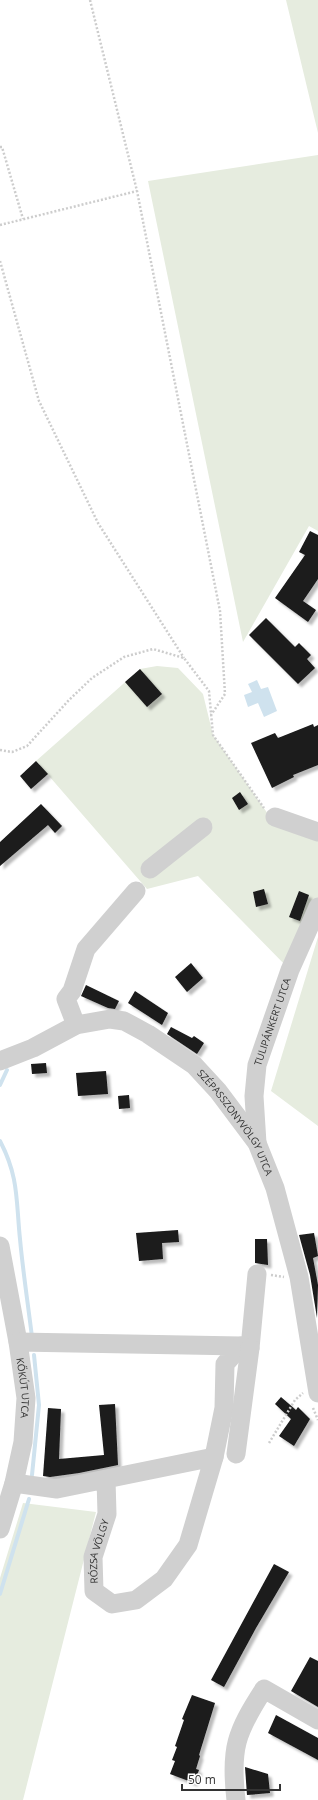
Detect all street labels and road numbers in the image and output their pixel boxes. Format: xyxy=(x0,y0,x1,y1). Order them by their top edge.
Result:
street label: TULIPÁNKERT UTCA xyxy=(250,975,294,1068)
street label: SZÉPASSZONYVÖLGY UTCA xyxy=(194,1066,276,1178)
street label: KŐKÚT UTCA xyxy=(13,1357,33,1419)
street label: RÓZSA VÖLGY xyxy=(86,1517,112,1584)

